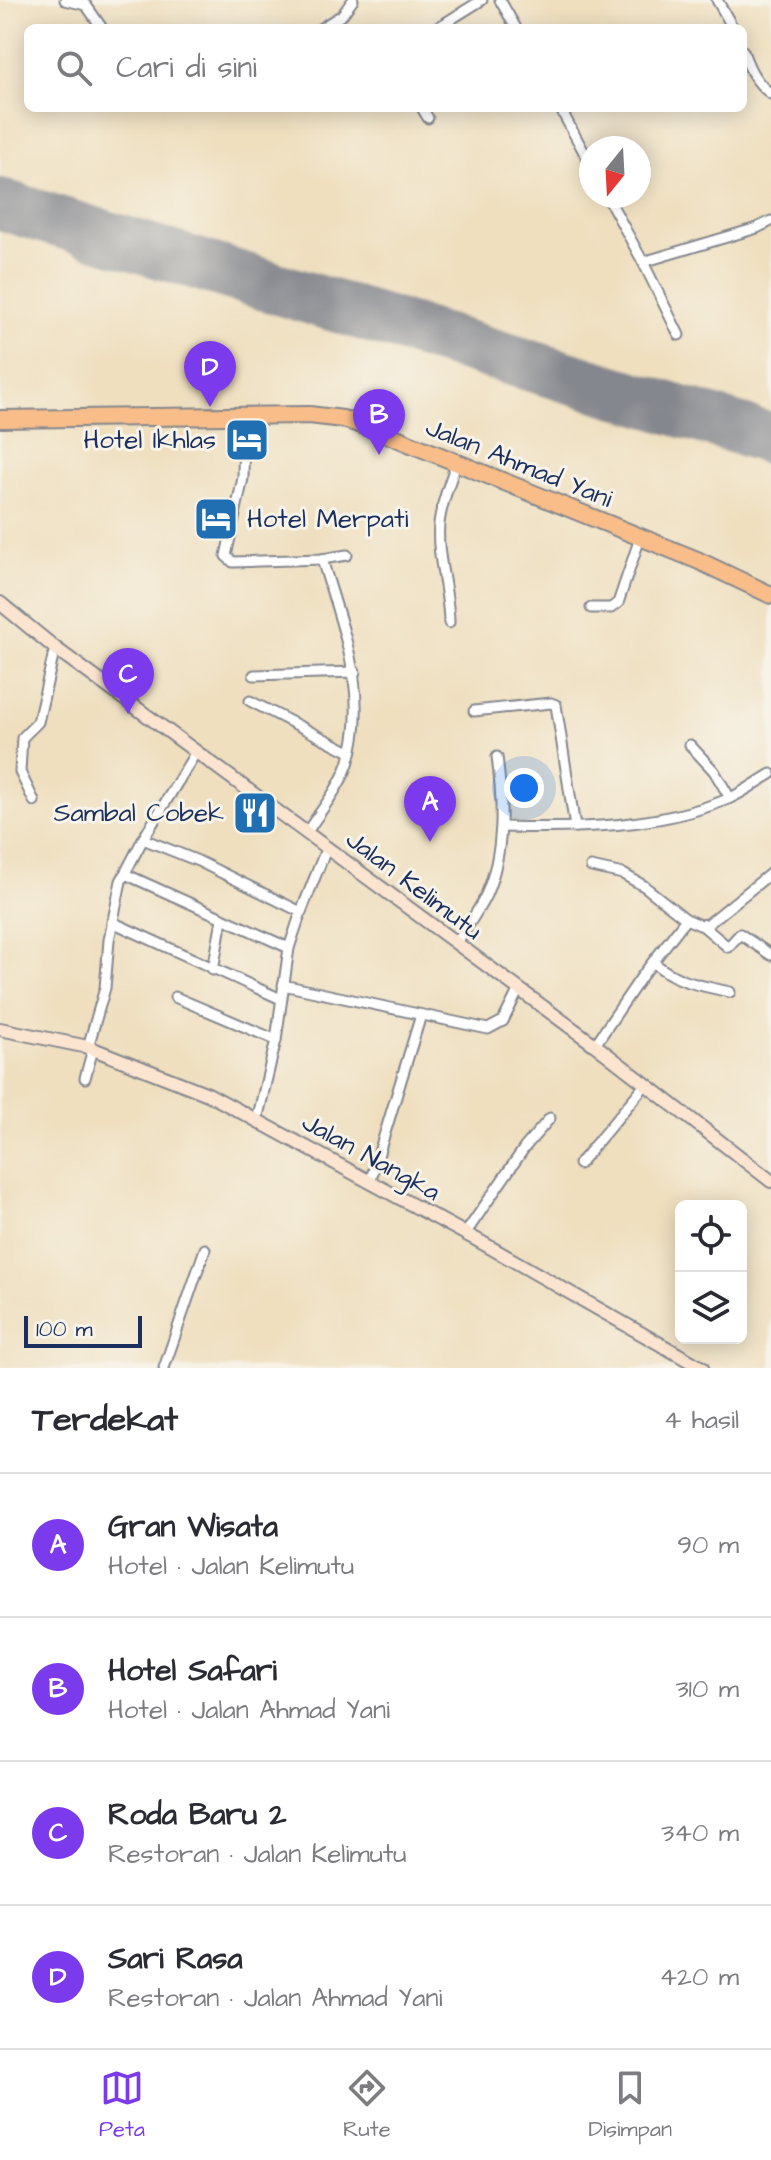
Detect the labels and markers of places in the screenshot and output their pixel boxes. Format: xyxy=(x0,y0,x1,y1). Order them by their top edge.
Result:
pin: D xyxy=(184,341,236,407)
pin: B xyxy=(353,389,405,455)
hotel icon: Hotel Ikhlas xyxy=(223,416,271,464)
place label: Hotel Ikhlas xyxy=(83,422,216,458)
hotel icon: Hotel Merpati xyxy=(192,495,240,543)
place label: Hotel Merpati xyxy=(247,501,409,537)
pin: C xyxy=(102,648,154,714)
pin: A xyxy=(404,776,456,842)
restaurant icon: Sambal Cobek xyxy=(231,789,279,837)
place label: Sambal Cobek xyxy=(54,795,224,831)

